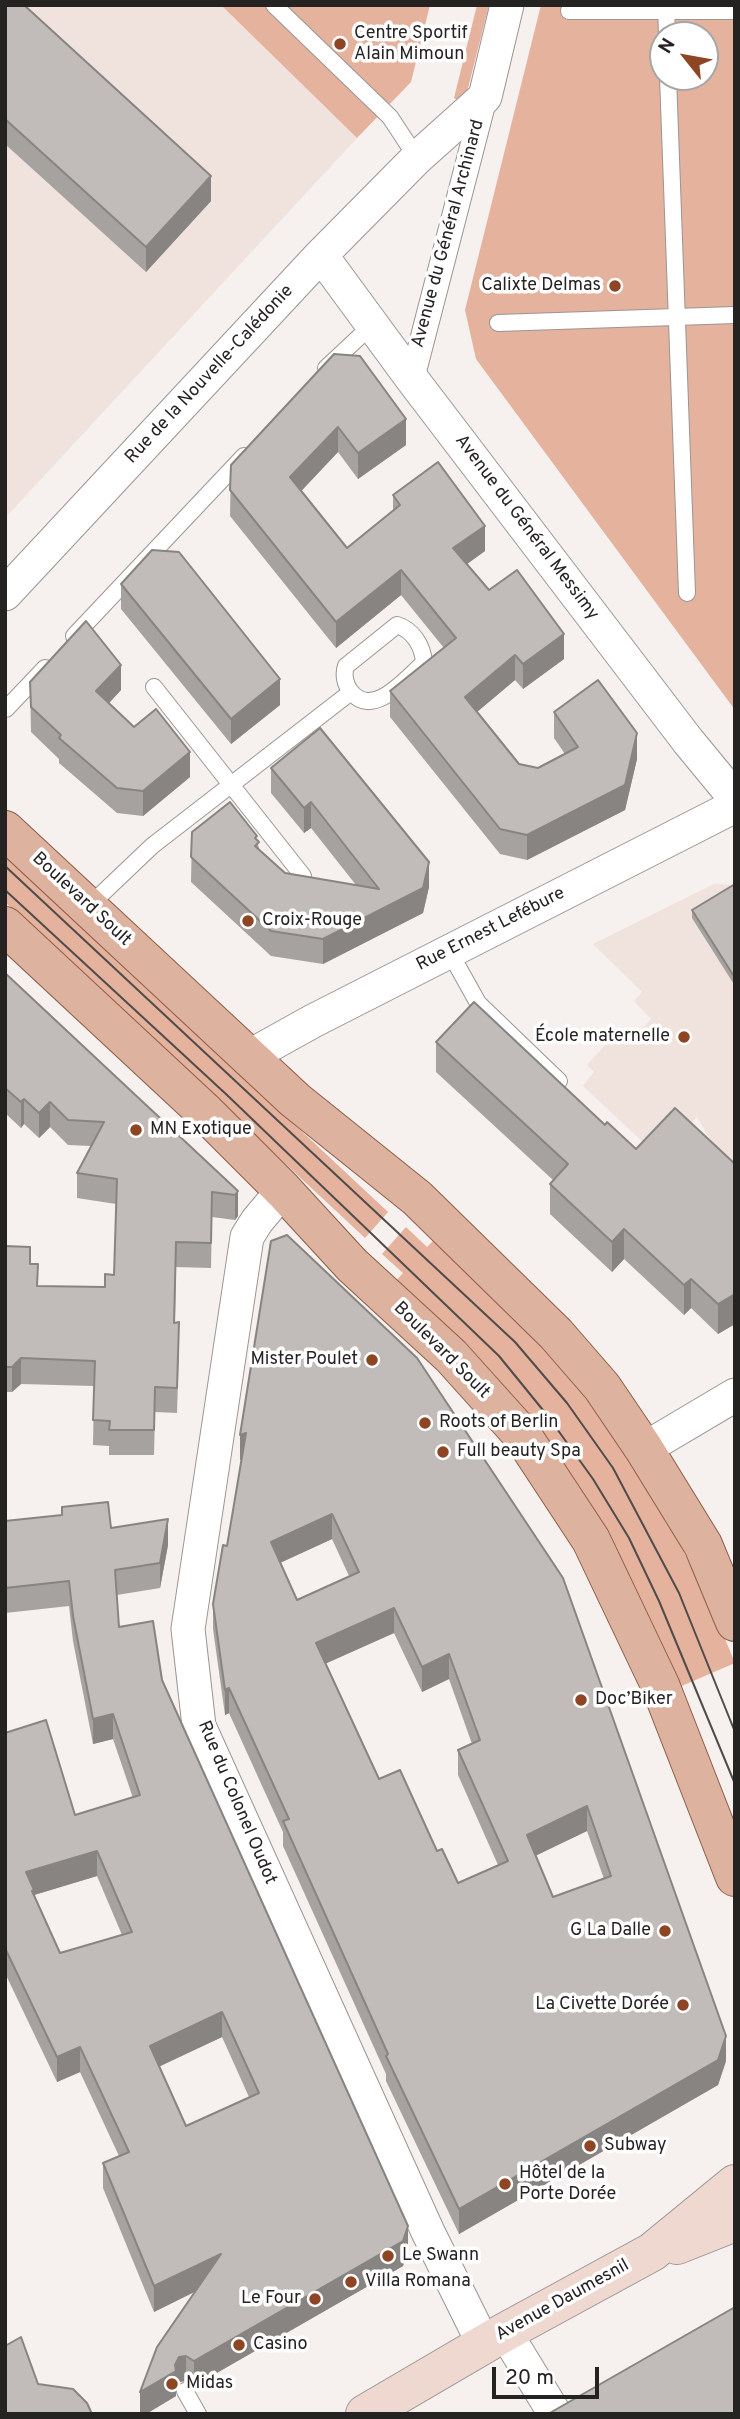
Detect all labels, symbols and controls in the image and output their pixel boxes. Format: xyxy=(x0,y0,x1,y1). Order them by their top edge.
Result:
north arrow xyxy=(649,21,719,91)
place label: Centre Sportif Alain Mimoun xyxy=(354,23,467,66)
text: N xyxy=(654,34,682,58)
marker: Centre Sportif Alain Mimoun xyxy=(332,36,348,52)
street label: Avenue du Général Archinard xyxy=(408,118,490,350)
place label: Calixte Delmas xyxy=(481,275,601,297)
marker: Calixte Delmas xyxy=(607,278,623,294)
street label: Rue de la Nouvelle-Calédonie xyxy=(121,281,299,469)
street label: Avenue du Général Messimy xyxy=(449,431,603,625)
street label: Boulevard Soult xyxy=(27,849,135,951)
street label: Rue Ernest Lefébure xyxy=(413,883,569,977)
place label: Croix-Rouge xyxy=(262,910,362,932)
marker: Croix-Rouge xyxy=(240,913,256,929)
place label: École maternelle xyxy=(535,1026,670,1048)
marker: École maternelle xyxy=(676,1029,692,1045)
place label: MN Exotique xyxy=(150,1119,252,1141)
marker: MN Exotique xyxy=(128,1122,144,1138)
street label: Boulevard Soult xyxy=(388,1298,494,1404)
place label: Mister Poulet xyxy=(250,1349,358,1371)
marker: Mister Poulet xyxy=(364,1352,380,1368)
place label: Roots of Berlin xyxy=(439,1412,558,1434)
marker: Roots of Berlin xyxy=(417,1415,433,1431)
place label: Full beauty Spa xyxy=(457,1441,581,1463)
marker: Full beauty Spa xyxy=(435,1444,451,1460)
place label: Doc’Biker xyxy=(595,1689,673,1711)
marker: Doc’Biker xyxy=(573,1692,589,1708)
street label: Rue du Colonel Oudot xyxy=(192,1718,280,1888)
place label: G La Dalle xyxy=(570,1920,651,1942)
marker: G La Dalle xyxy=(657,1923,673,1939)
place label: La Civette Dorée xyxy=(535,1994,669,2016)
marker: La Civette Dorée xyxy=(675,1997,691,2013)
place label: Subway xyxy=(604,2135,666,2157)
marker: Subway xyxy=(582,2138,598,2154)
place label: Hôtel de la Porte Dorée xyxy=(519,2163,616,2206)
marker: Hôtel de la Porte Dorée xyxy=(497,2176,513,2192)
place label: Le Swann xyxy=(402,2245,479,2267)
marker: Le Swann xyxy=(380,2248,396,2264)
street label: Avenue Daumesnil xyxy=(493,2255,633,2347)
place label: Villa Romana xyxy=(365,2271,471,2293)
marker: Villa Romana xyxy=(343,2274,359,2290)
place label: Le Four xyxy=(241,2288,301,2310)
marker: Le Four xyxy=(307,2291,323,2307)
place label: Casino xyxy=(253,2334,308,2356)
marker: Casino xyxy=(231,2337,247,2353)
scale bar xyxy=(495,2352,602,2396)
text: 20 m xyxy=(505,2365,554,2392)
place label: Midas xyxy=(186,2373,233,2395)
marker: Midas xyxy=(164,2376,180,2392)

